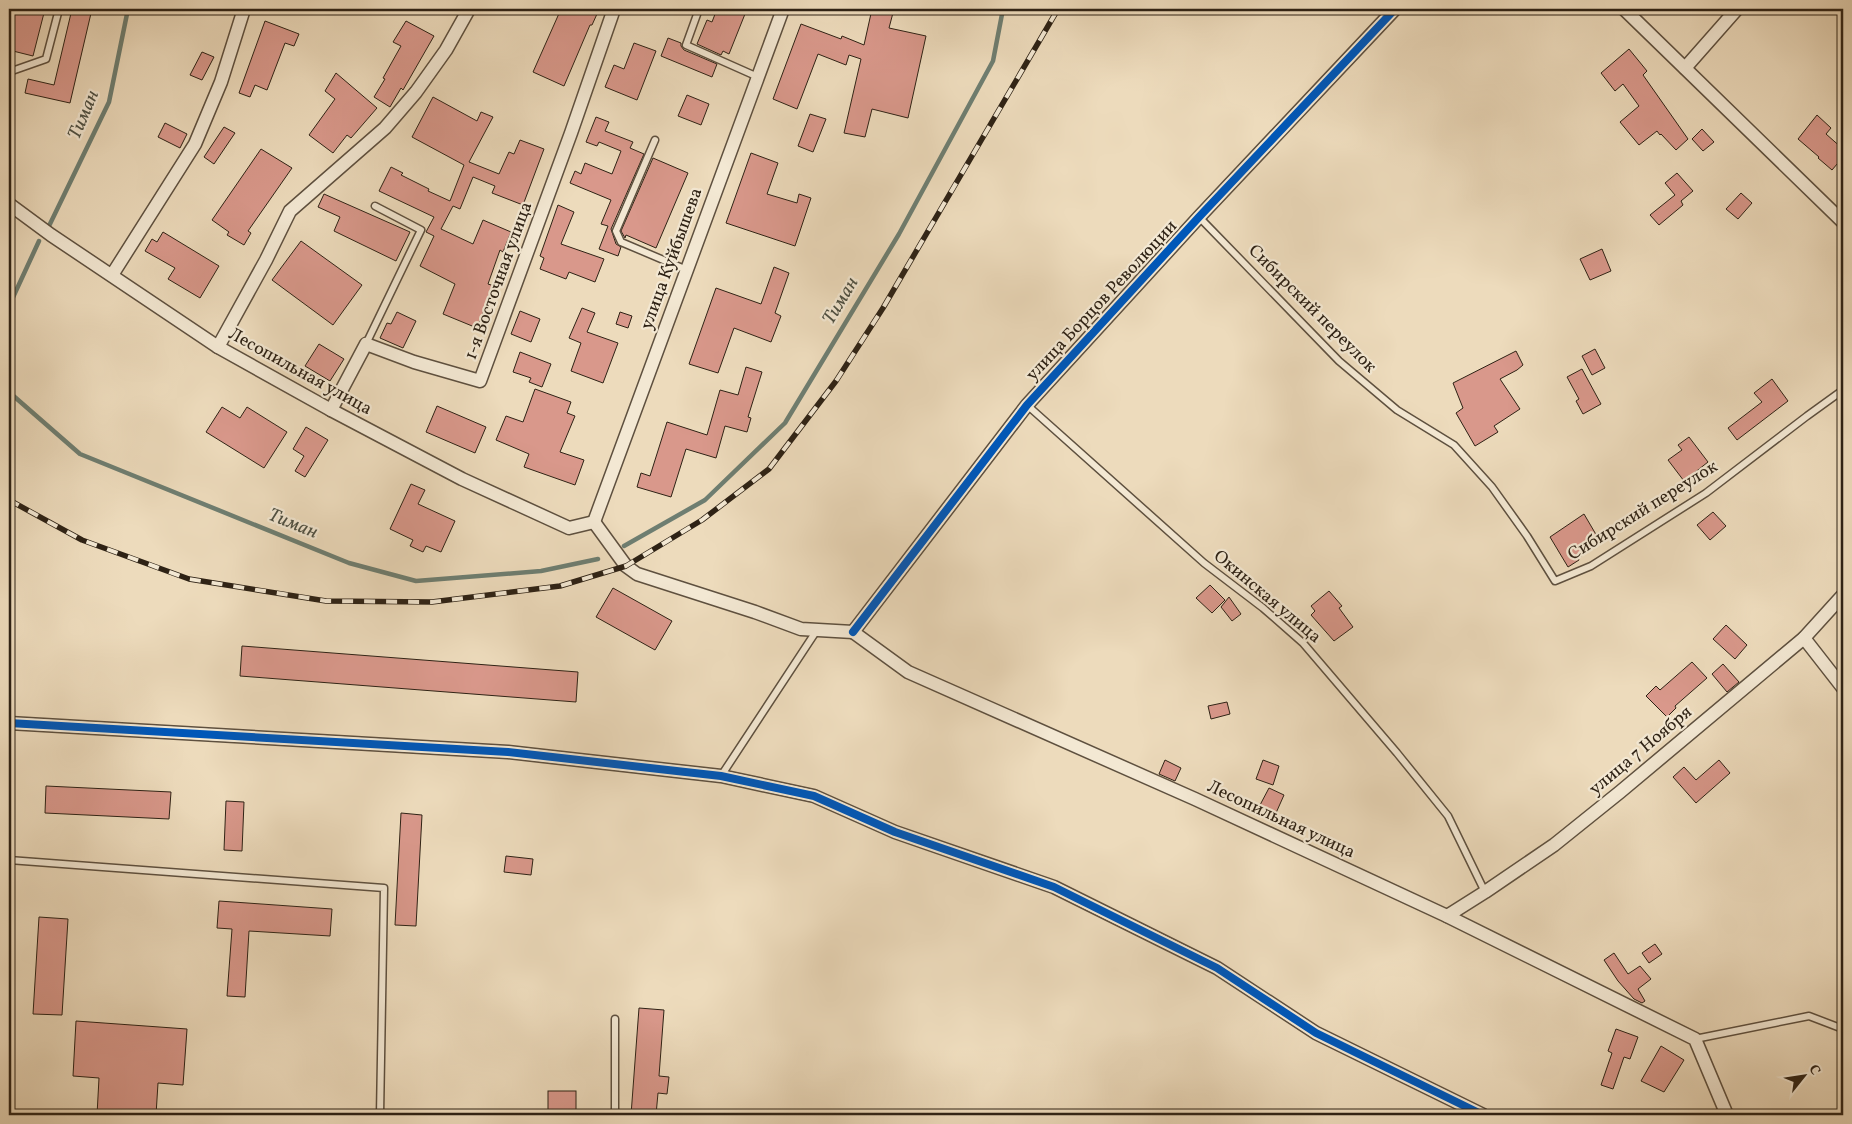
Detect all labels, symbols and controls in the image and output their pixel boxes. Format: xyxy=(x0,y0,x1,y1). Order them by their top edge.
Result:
water label: Тиман xyxy=(62,86,106,144)
street label: улица Куйбышева xyxy=(635,185,709,333)
street label: 1-я Восточная улица xyxy=(459,198,539,364)
street label: улица Борцов Революции xyxy=(1021,215,1183,387)
street label: Сибирский переулок xyxy=(1242,239,1382,379)
water label: Тиман xyxy=(817,272,865,330)
street label: Лесопильная улица xyxy=(224,322,376,422)
street label: Сибирский переулок xyxy=(1563,454,1723,567)
water label: Тиман xyxy=(264,502,322,546)
street label: Окинская улица xyxy=(1208,544,1326,650)
street label: улица 7 Ноября xyxy=(1584,700,1698,802)
street label: Лесопильная улица xyxy=(1203,775,1359,865)
north arrow xyxy=(1780,1052,1830,1102)
text: С xyxy=(1803,1062,1824,1079)

